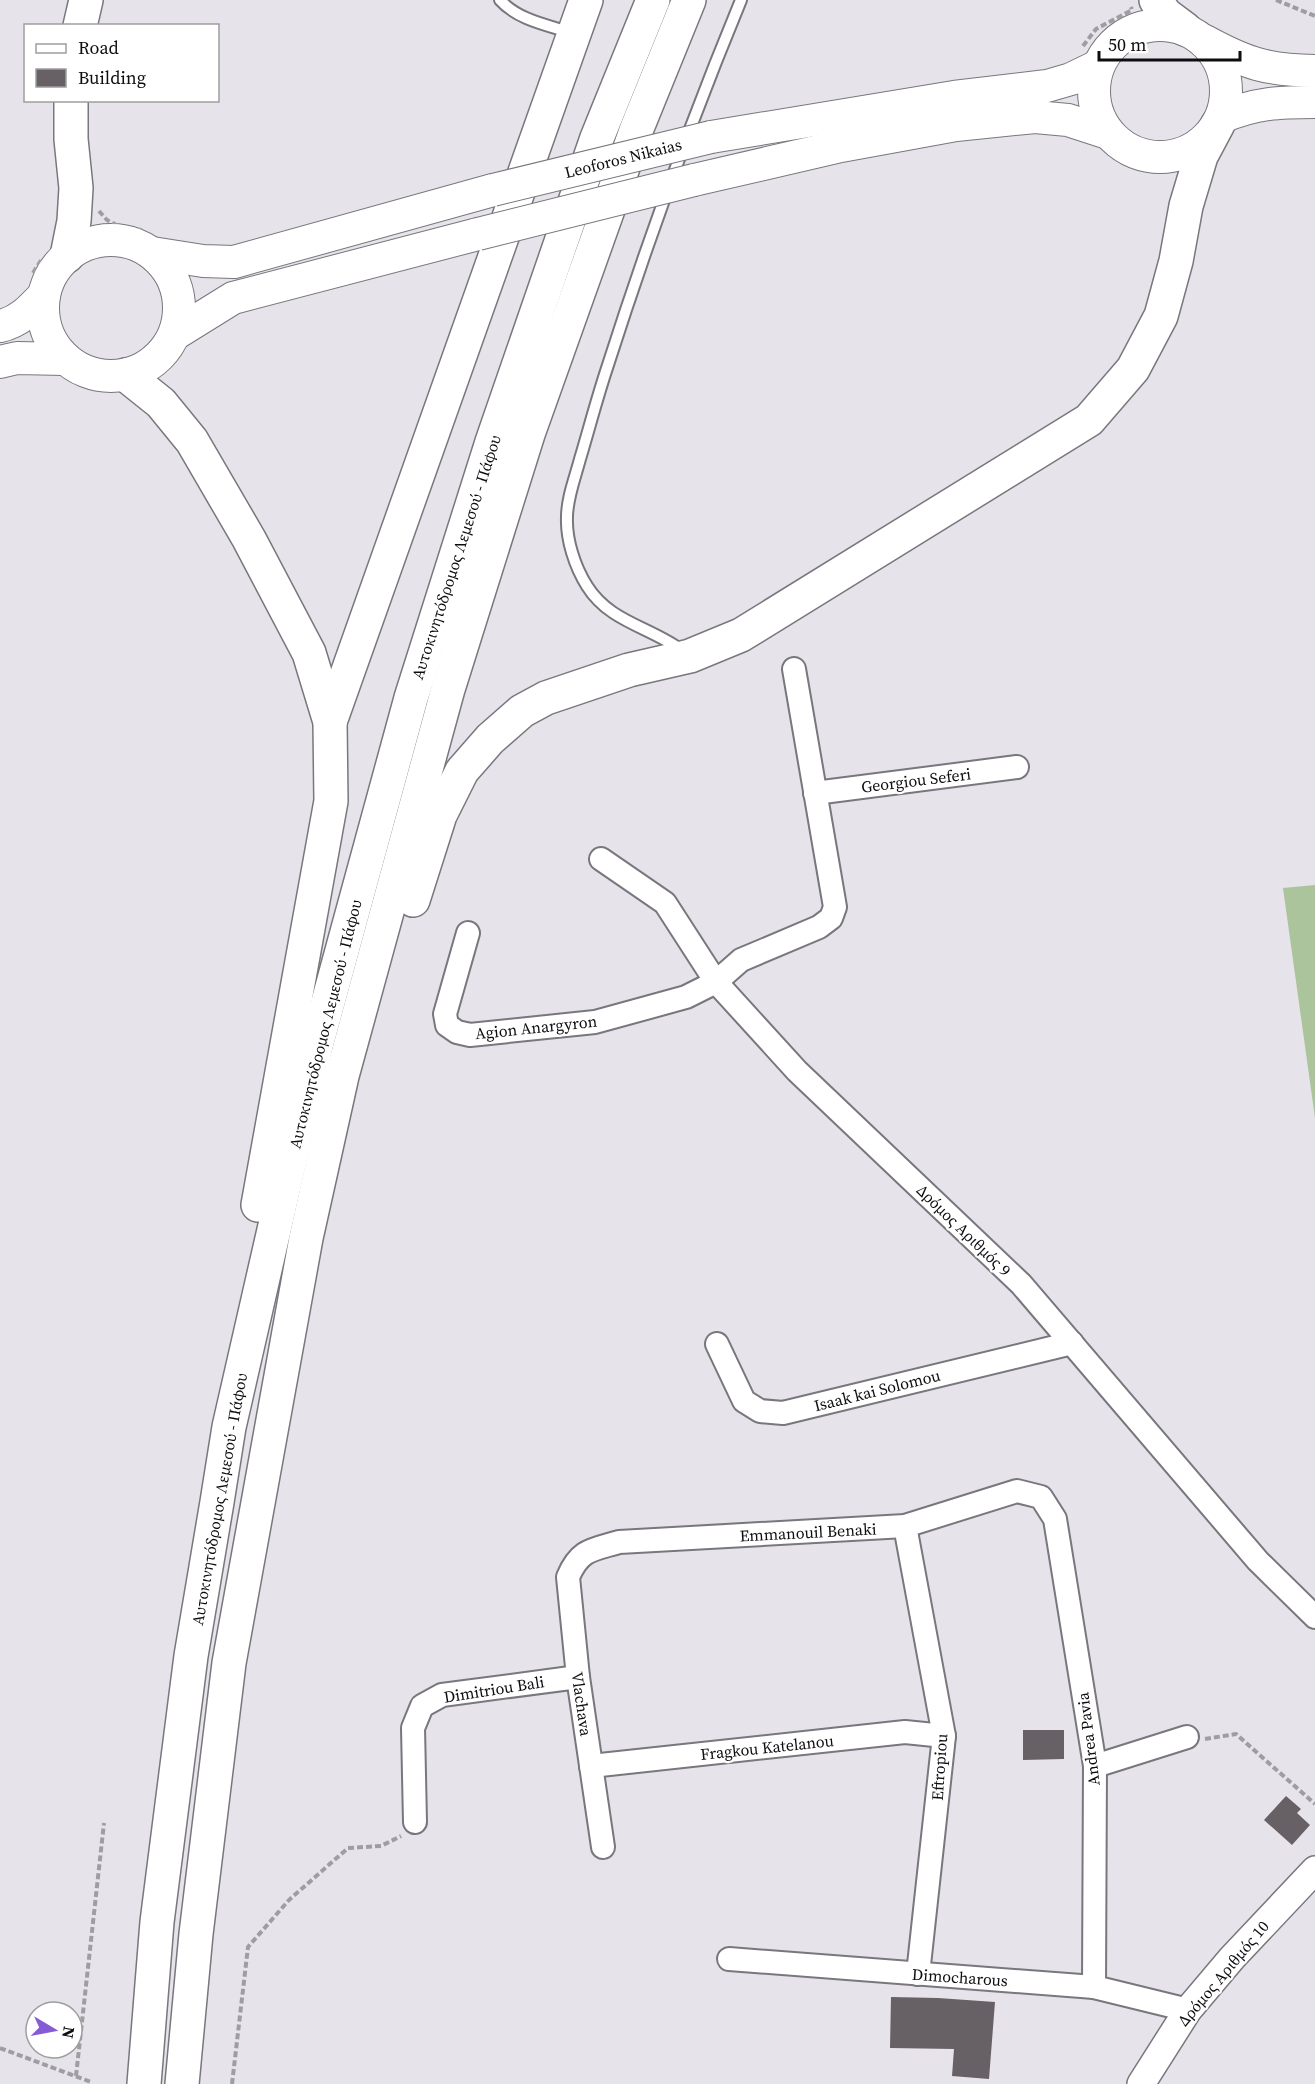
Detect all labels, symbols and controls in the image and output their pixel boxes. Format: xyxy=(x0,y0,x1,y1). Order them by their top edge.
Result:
legend xyxy=(24,24,219,102)
scale bar xyxy=(1099,24,1240,62)
text: 50 m xyxy=(1108,32,1146,57)
text: Road xyxy=(78,35,119,60)
text: Building xyxy=(78,65,146,90)
street label: Leoforos Nikaias xyxy=(562,133,684,183)
street label: Αυτοκινητόδρομος Λεμεσού - Πάφου xyxy=(406,432,506,682)
street label: Georgiou Seferi xyxy=(860,762,972,798)
street label: Αυτοκινητόδρομος Λεμεσού - Πάφου xyxy=(283,897,367,1151)
street label: Agion Anargyron xyxy=(474,1010,598,1044)
street label: Δρόμος Αριθμός 9 xyxy=(912,1179,1016,1281)
street label: Isaak kai Solomou xyxy=(812,1364,942,1416)
street label: Αυτοκινητόδρομος Λεμεσού - Πάφου xyxy=(186,1371,252,1627)
street label: Emmanouil Benaki xyxy=(739,1517,877,1547)
street label: Dimitriou Bali xyxy=(442,1670,546,1708)
street label: Vlachava xyxy=(567,1670,598,1738)
street label: Andrea Pavia xyxy=(1071,1690,1105,1787)
street label: Fragkou Katelanou xyxy=(699,1729,835,1765)
street label: Eftropiou xyxy=(926,1733,952,1801)
street label: Δρόμος Αριθμός 10 xyxy=(1172,1916,1274,2030)
street label: Dimocharous xyxy=(911,1963,1009,1991)
north arrow xyxy=(24,2000,84,2060)
text: N xyxy=(57,2025,81,2041)

